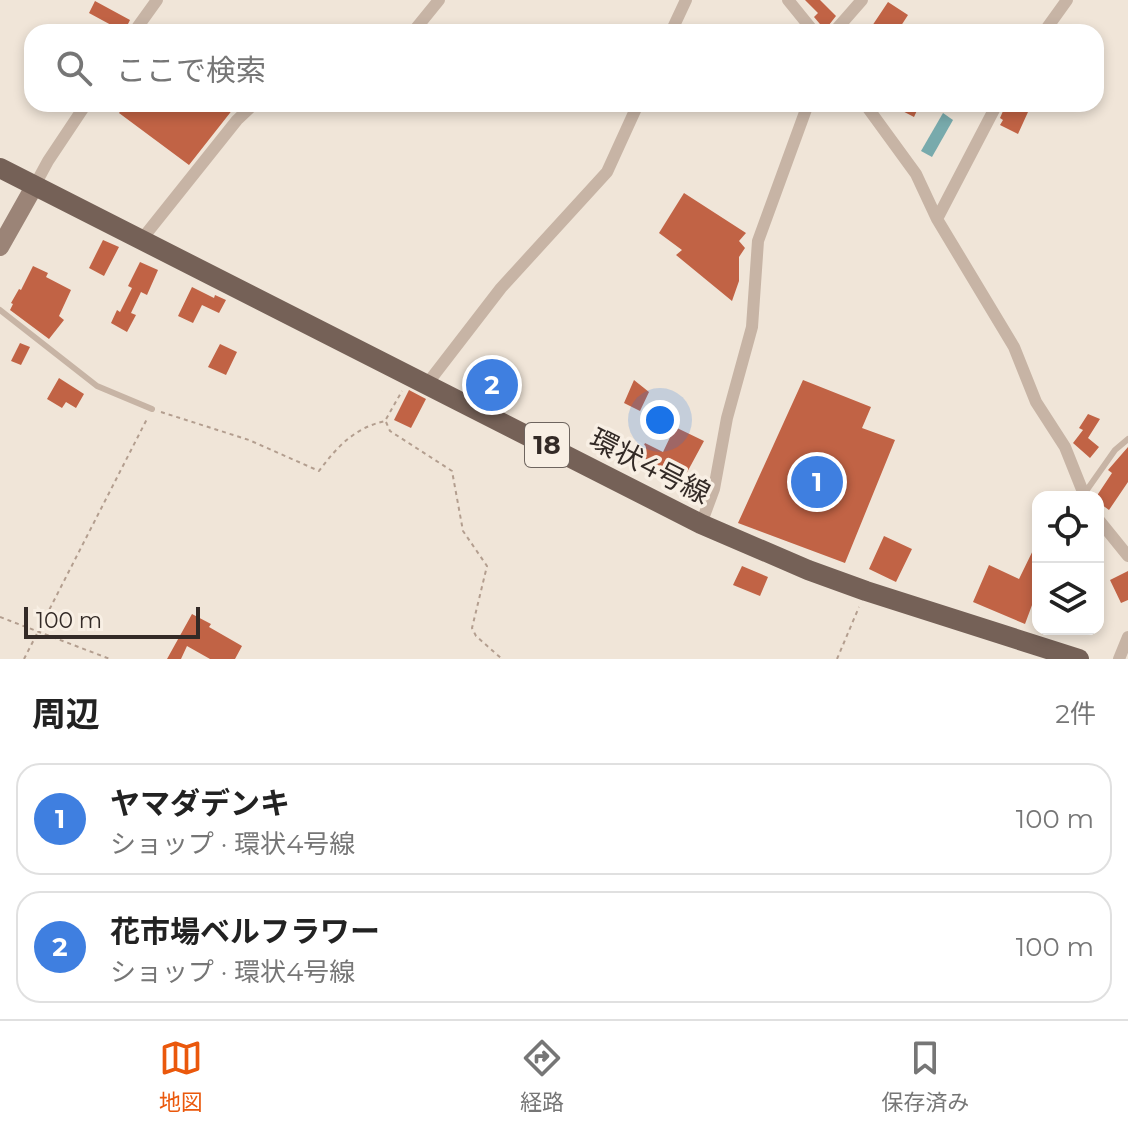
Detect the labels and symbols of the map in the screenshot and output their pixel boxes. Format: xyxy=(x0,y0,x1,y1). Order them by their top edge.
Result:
pin: 2 xyxy=(466,355,518,415)
your location xyxy=(640,400,680,440)
street label: 環状4号線 xyxy=(584,421,716,511)
road number: 18 xyxy=(525,423,569,467)
pin: 1 xyxy=(791,452,843,512)
scale bar xyxy=(24,603,200,639)

